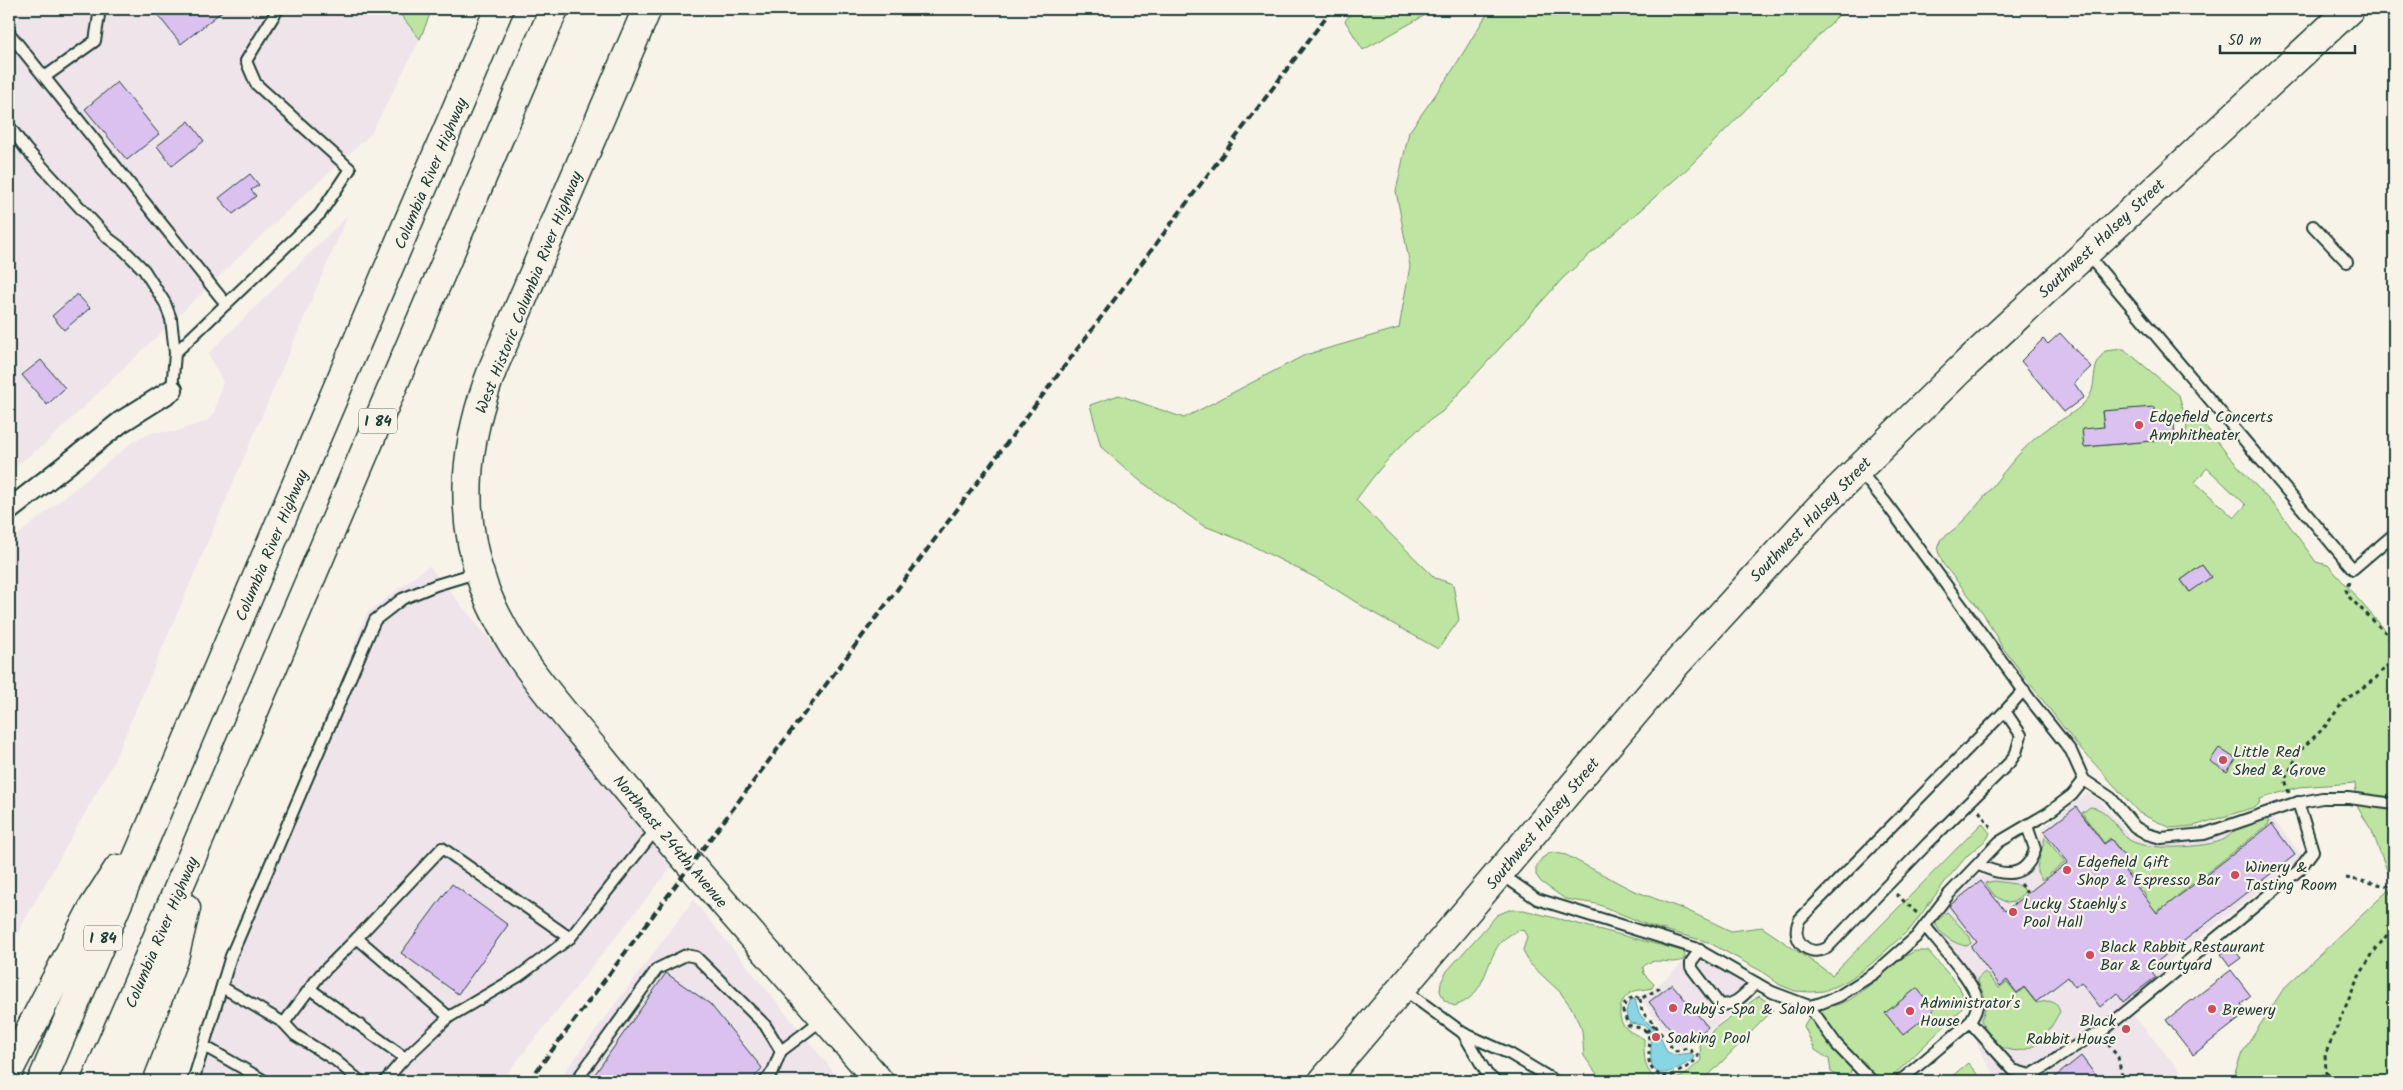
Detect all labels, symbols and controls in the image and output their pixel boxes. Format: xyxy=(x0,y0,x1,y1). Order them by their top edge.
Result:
scale bar xyxy=(2220,22,2356,54)
text: 50 m xyxy=(2228,29,2262,53)
street label: Columbia River Highway xyxy=(388,93,475,253)
street label: West Historic Columbia River Highway xyxy=(469,167,590,417)
street label: Southwest Halsey Street xyxy=(2033,173,2172,305)
place label: Edgefield Concerts Amphitheater xyxy=(2149,405,2273,448)
road number: I 84 xyxy=(359,408,397,434)
marker: Edgefield Concerts Amphitheater xyxy=(2133,419,2145,431)
street label: Southwest Halsey Street xyxy=(1744,451,1878,589)
street label: Columbia River Highway xyxy=(229,465,316,625)
place label: Little Red Shed & Grove xyxy=(2233,740,2326,783)
street label: Southwest Halsey Street xyxy=(1480,752,1607,896)
marker: Little Red Shed & Grove xyxy=(2217,754,2229,766)
street label: Northeast 244th Avenue xyxy=(606,770,733,914)
place label: Edgefield Gift Shop & Espresso Bar xyxy=(2077,850,2221,893)
street label: Columbia River Highway xyxy=(119,852,206,1012)
place label: Winery & Tasting Room xyxy=(2245,855,2337,898)
marker: Edgefield Gift Shop & Espresso Bar xyxy=(2061,864,2073,876)
marker: Winery & Tasting Room xyxy=(2229,869,2241,881)
place label: Lucky Staehly's Pool Hall xyxy=(2023,892,2127,935)
marker: Lucky Staehly's Pool Hall xyxy=(2007,906,2019,918)
road number: I 84 xyxy=(84,926,122,950)
place label: Black Rabbit Restaurant Bar & Courtyard xyxy=(2100,935,2266,978)
marker: Black Rabbit Restaurant Bar & Courtyard xyxy=(2084,949,2096,961)
place label: Administrator's House xyxy=(1920,991,2020,1034)
place label: Ruby's Spa & Salon xyxy=(1683,997,1815,1022)
place label: Brewery xyxy=(2222,998,2276,1023)
marker: Ruby's Spa & Salon xyxy=(1667,1002,1679,1014)
marker: Brewery xyxy=(2206,1003,2218,1015)
marker: Administrator's House xyxy=(1904,1005,1916,1017)
place label: Black Rabbit House xyxy=(2026,1009,2116,1052)
marker: Black Rabbit House xyxy=(2120,1023,2132,1035)
place label: Soaking Pool xyxy=(1666,1026,1750,1051)
marker: Soaking Pool xyxy=(1650,1031,1662,1043)

